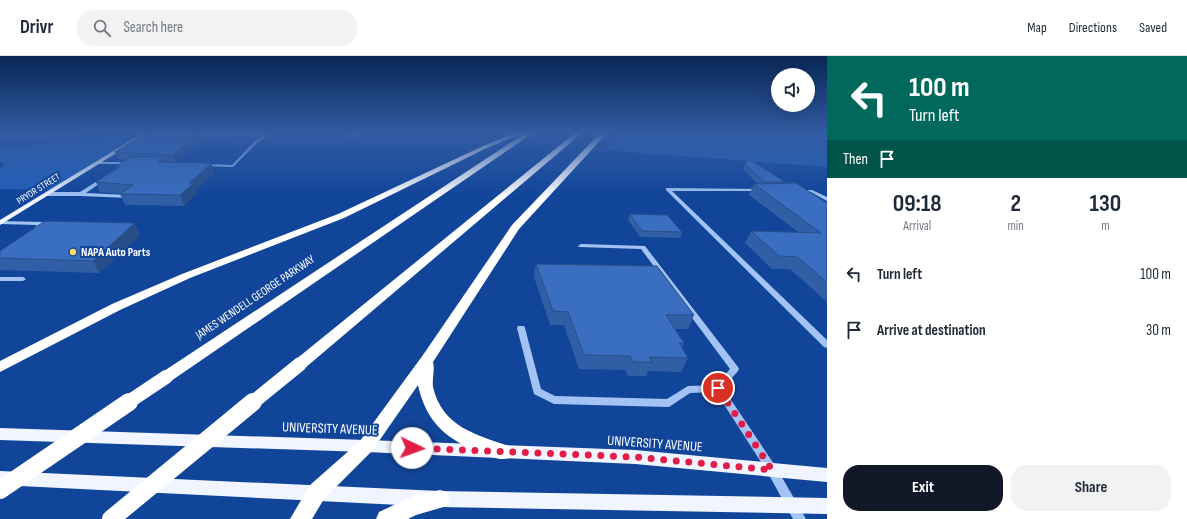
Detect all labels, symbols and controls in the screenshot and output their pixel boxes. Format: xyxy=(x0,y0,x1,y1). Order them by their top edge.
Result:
search box xyxy=(77,10,357,46)
text: Drivr xyxy=(20,16,53,39)
icon: search xyxy=(91,17,113,39)
text: Search here xyxy=(123,18,183,37)
text: Map xyxy=(1027,19,1047,36)
text: Directions xyxy=(1069,19,1117,36)
text: Saved xyxy=(1139,19,1167,36)
map controls xyxy=(771,68,815,112)
button: sound xyxy=(771,68,815,112)
text: 100 m xyxy=(909,71,970,104)
icon: left xyxy=(843,72,895,124)
text: Turn left xyxy=(909,105,960,126)
icon: arrive xyxy=(876,148,898,170)
text: Then xyxy=(843,150,868,169)
street label: PRYOR STREET xyxy=(15,171,62,207)
text: 09:18 xyxy=(893,189,942,218)
text: 2 xyxy=(1010,189,1021,218)
text: 130 xyxy=(1090,189,1121,218)
text: Arrival xyxy=(903,218,931,234)
text: min xyxy=(1007,218,1024,234)
text: m xyxy=(1101,218,1110,234)
place label: NAPA Auto Parts xyxy=(81,245,151,260)
marker: NAPA Auto Parts xyxy=(68,247,78,257)
street label: JAMES WENDELL GEORGE PARKWAY xyxy=(192,252,318,343)
icon: left xyxy=(843,263,865,285)
text: Turn left xyxy=(877,265,922,284)
text: 100 m xyxy=(1140,265,1171,284)
icon: arrive xyxy=(843,319,865,341)
text: Arrive at destination xyxy=(877,321,986,340)
text: 30 m xyxy=(1146,321,1171,340)
pin xyxy=(701,371,735,405)
icon: arrive xyxy=(707,377,729,399)
street label: UNIVERSITY AVENUE xyxy=(282,418,378,439)
position arrow xyxy=(391,427,433,469)
street label: UNIVERSITY AVENUE xyxy=(607,432,703,455)
button: Exit xyxy=(843,465,1003,511)
button: Share xyxy=(1011,465,1171,511)

